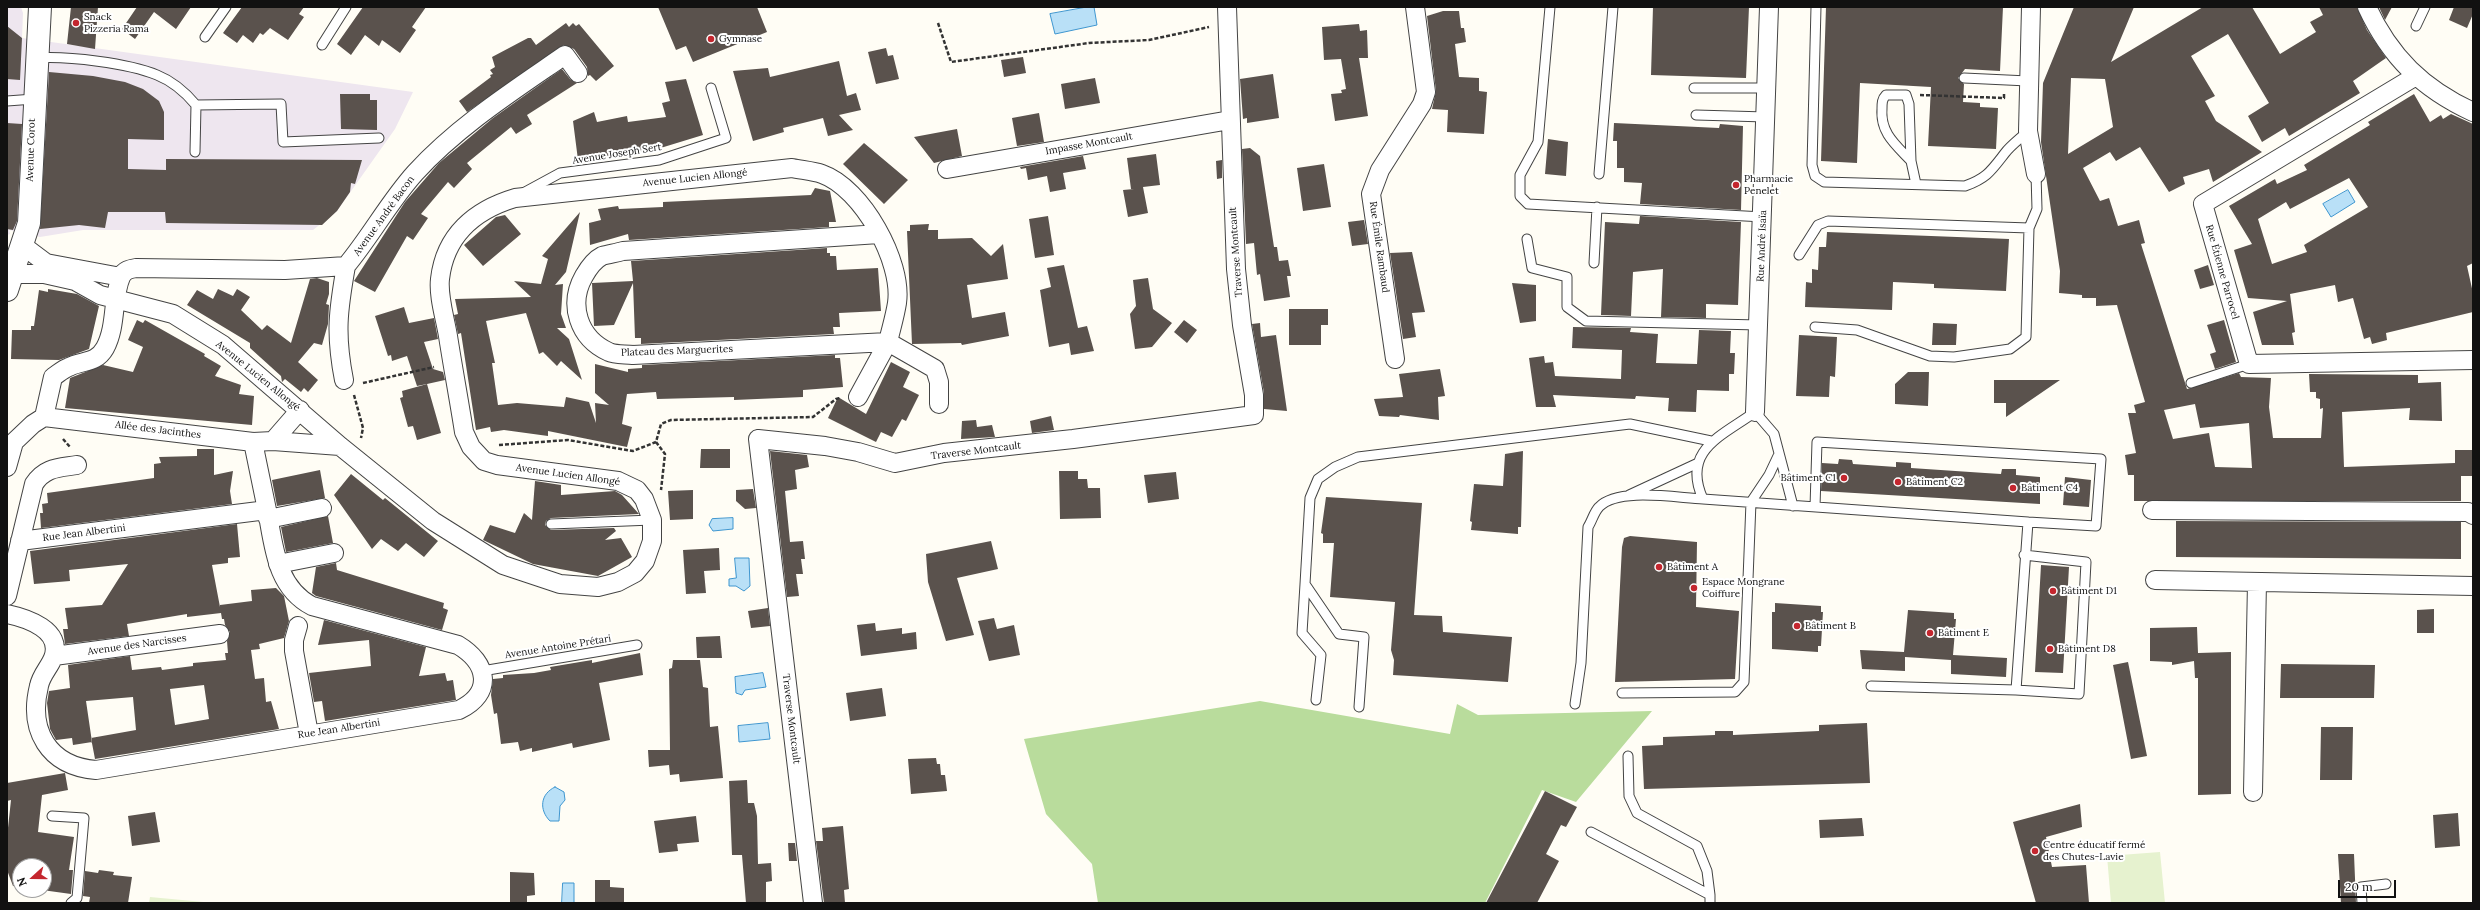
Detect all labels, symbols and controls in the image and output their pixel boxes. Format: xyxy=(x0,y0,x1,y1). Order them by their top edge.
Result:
place label: Snack Pizzeria Rama xyxy=(84,11,149,34)
marker: Snack Pizzeria Rama xyxy=(71,18,81,28)
place label: Gymnase xyxy=(719,33,762,45)
marker: Gymnase xyxy=(706,34,716,44)
street label: Avenue Corot xyxy=(24,118,38,182)
street label: Impasse Montcault xyxy=(1044,130,1134,158)
street label: Avenue Joseph Sert xyxy=(572,141,662,167)
street label: Avenue Lucien Allongé xyxy=(642,167,748,189)
place label: Pharmacie Penelet xyxy=(1744,173,1793,196)
street label: Avenue André Bacon xyxy=(351,174,417,258)
marker: Pharmacie Penelet xyxy=(1731,180,1741,190)
street label: Rue Émile Rambaud xyxy=(1367,200,1391,294)
street label: Traverse Montcault xyxy=(1227,206,1245,298)
street label: Rue André Isaïa xyxy=(1755,210,1769,282)
street label: Rue Étienne Parrocel xyxy=(2203,223,2241,321)
street label: Avenue Lucien Allongé xyxy=(213,338,303,414)
street label: Plateau des Marguerites xyxy=(621,343,733,359)
street label: Allée des Jacinthes xyxy=(114,419,202,441)
street label: Traverse Montcault xyxy=(930,440,1022,462)
street label: Avenue Lucien Allongé xyxy=(515,462,621,488)
place label: Bâtiment C1 xyxy=(1781,472,1836,484)
marker: Bâtiment C1 xyxy=(1839,473,1849,483)
place label: Bâtiment C2 xyxy=(1906,476,1963,488)
marker: Bâtiment C2 xyxy=(1893,477,1903,487)
place label: Bâtiment C4 xyxy=(2021,482,2078,494)
marker: Bâtiment C4 xyxy=(2008,483,2018,493)
street label: Rue Jean Albertini xyxy=(42,522,126,544)
place label: Bâtiment A xyxy=(1667,561,1718,573)
marker: Bâtiment A xyxy=(1654,562,1664,572)
place label: Espace Mongrane Coiffure xyxy=(1702,576,1785,600)
marker: Espace Mongrane Coiffure xyxy=(1689,583,1699,593)
place label: Bâtiment D1 xyxy=(2061,585,2117,597)
marker: Bâtiment D1 xyxy=(2048,586,2058,596)
place label: Bâtiment B xyxy=(1805,620,1856,632)
marker: Bâtiment B xyxy=(1792,621,1802,631)
place label: Bâtiment E xyxy=(1938,627,1989,639)
marker: Bâtiment E xyxy=(1925,628,1935,638)
street label: Avenue des Narcisses xyxy=(87,632,187,658)
street label: Avenue Antoine Prétari xyxy=(504,633,612,661)
place label: Bâtiment D8 xyxy=(2058,643,2116,655)
marker: Bâtiment D8 xyxy=(2045,644,2055,654)
street label: Traverse Montcault xyxy=(780,673,802,765)
street label: Rue Jean Albertini xyxy=(297,717,381,741)
place label: Centre éducatif fermé des Chutes-Lavie xyxy=(2043,839,2145,862)
marker: Centre éducatif fermé des Chutes-Lavie xyxy=(2030,846,2040,856)
north arrow xyxy=(12,858,52,898)
scale bar xyxy=(2340,872,2398,898)
text: N xyxy=(14,875,30,888)
text: 20 m xyxy=(2345,879,2373,894)

